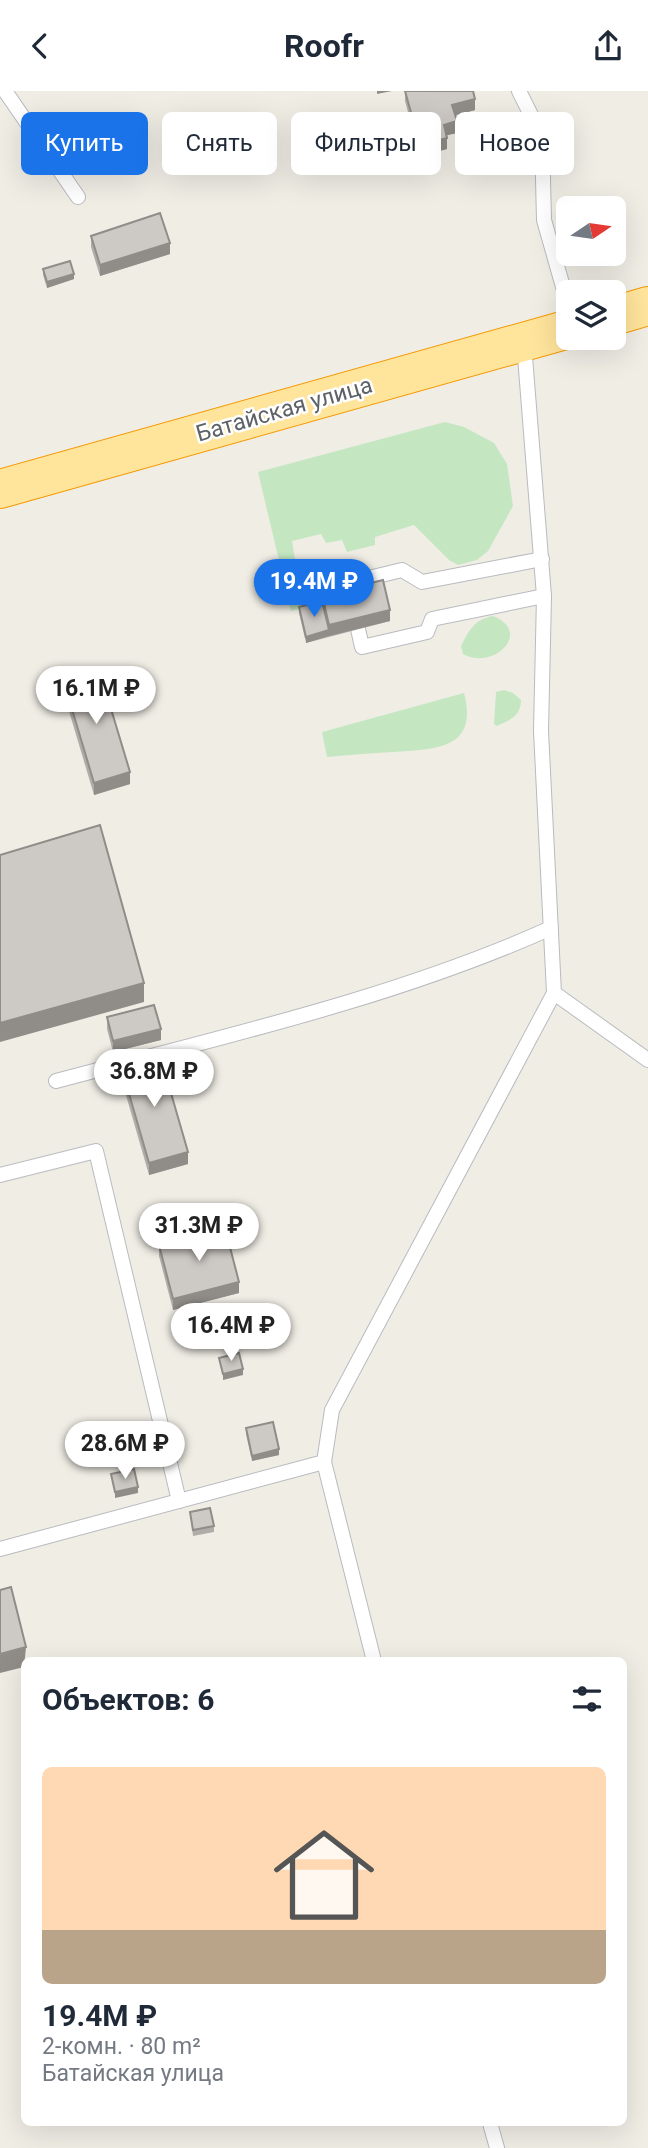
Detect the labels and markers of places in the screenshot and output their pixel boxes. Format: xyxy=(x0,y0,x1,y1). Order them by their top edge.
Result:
pin: 19.4M ₽ xyxy=(249,559,379,619)
pin: 16.1M ₽ xyxy=(31,667,161,726)
pin: 36.8M ₽ xyxy=(89,1049,219,1109)
pin: 31.3M ₽ xyxy=(134,1203,264,1263)
pin: 16.4M ₽ xyxy=(166,1303,296,1363)
pin: 28.6M ₽ xyxy=(60,1421,190,1481)

